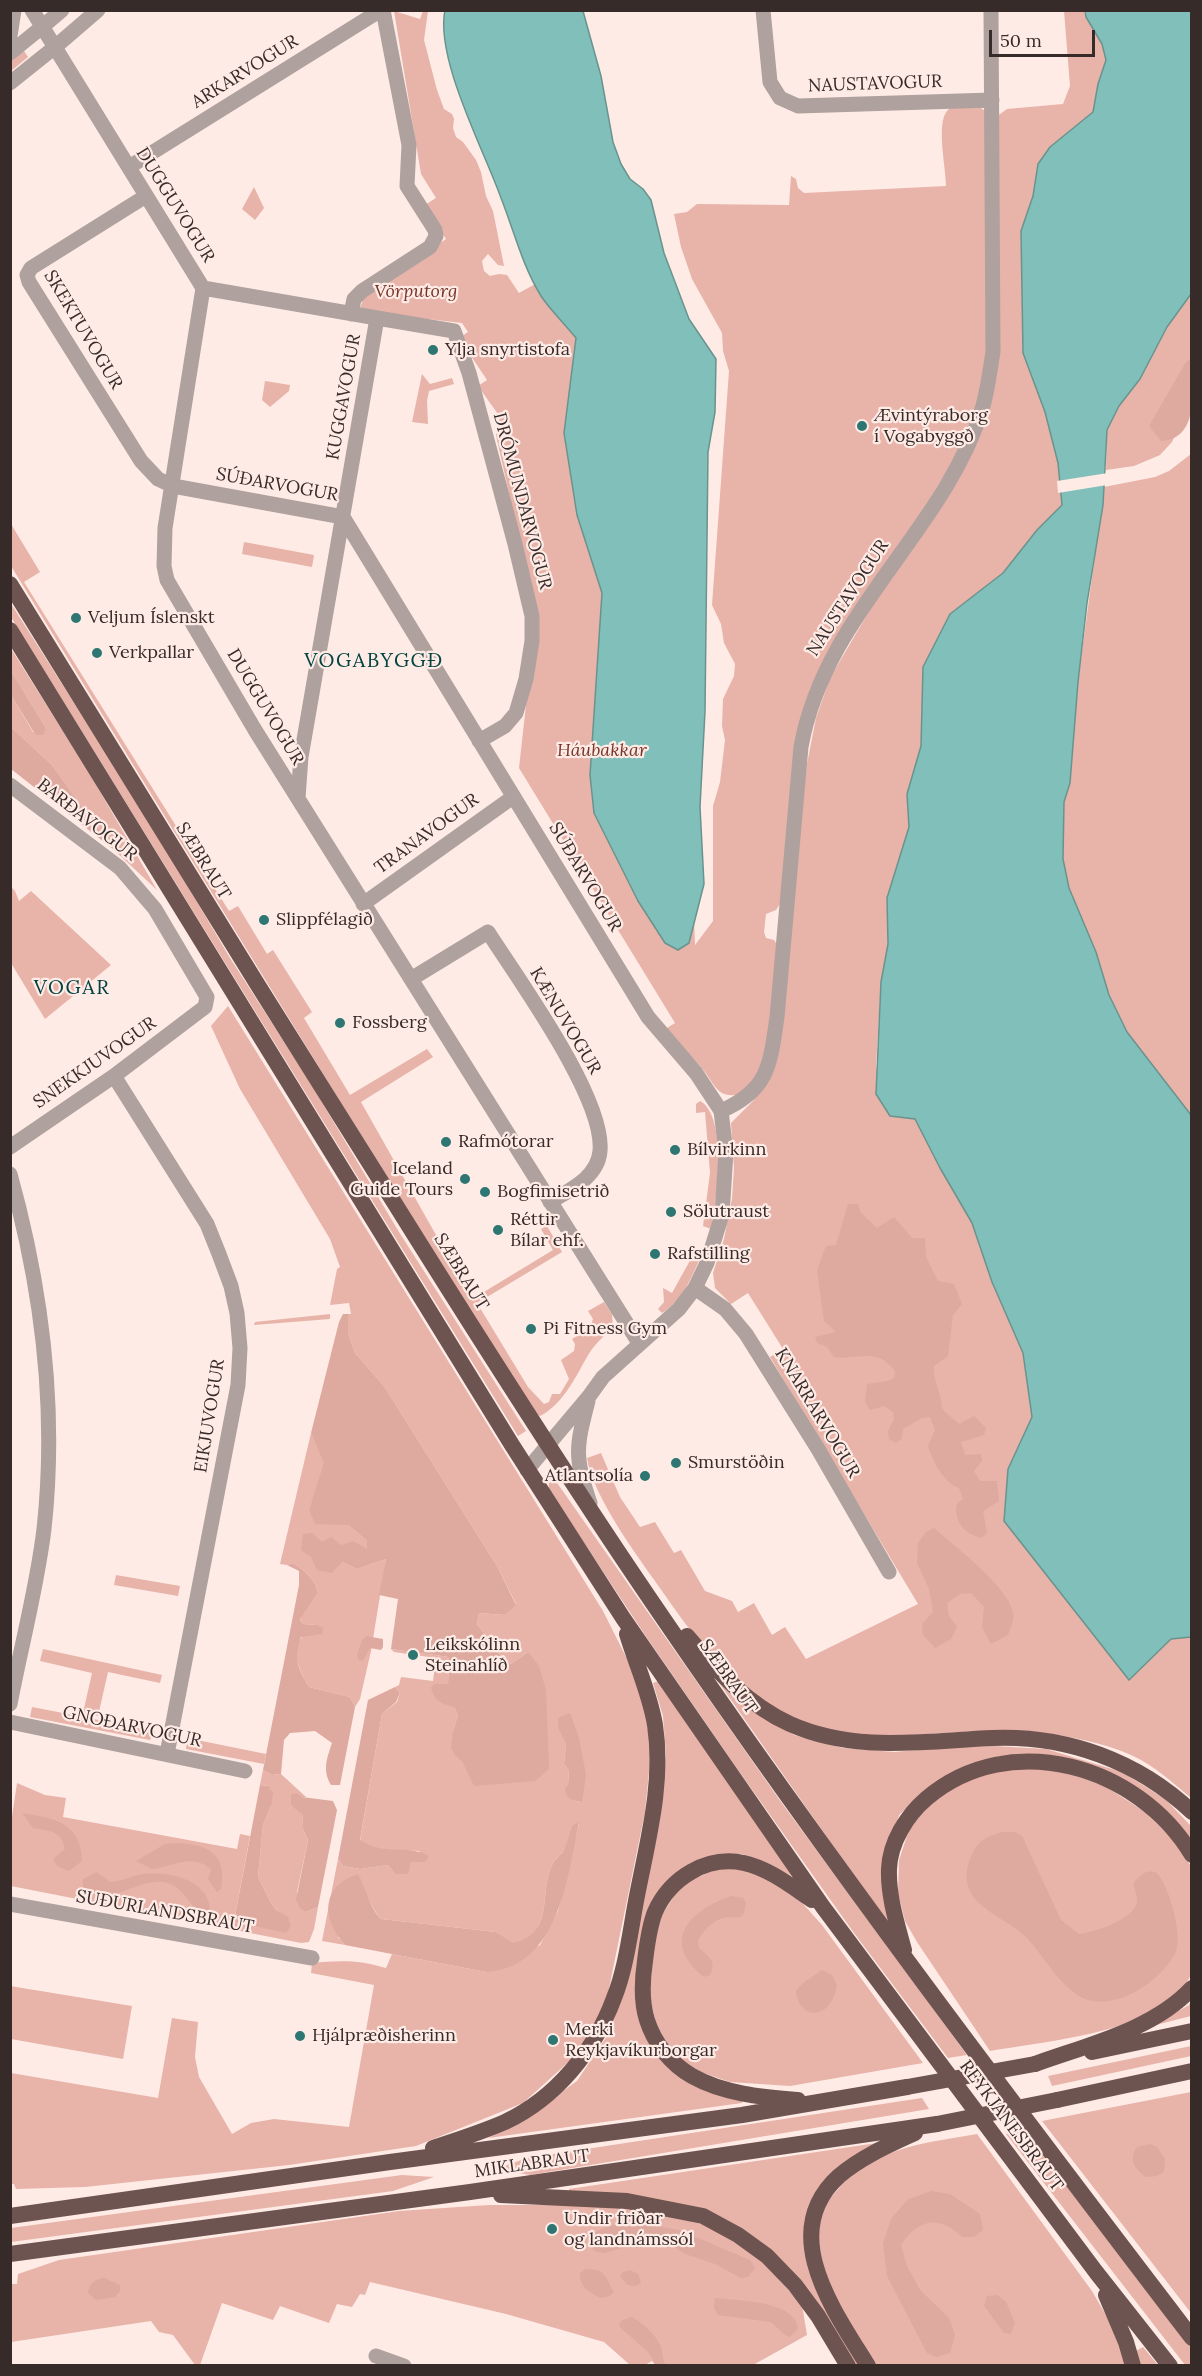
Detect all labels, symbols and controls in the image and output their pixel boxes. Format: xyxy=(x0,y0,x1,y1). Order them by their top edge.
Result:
scale bar xyxy=(992,18,1098,56)
text: 50 m xyxy=(1000,29,1042,52)
street label: ARKARVOGUR xyxy=(188,31,302,113)
street label: NAUSTAVOGUR xyxy=(807,71,943,97)
street label: DUGGUVOGUR xyxy=(131,143,219,267)
street label: SKEKTUVOGUR xyxy=(39,267,127,393)
park label: Vörputorg xyxy=(375,281,457,303)
street label: KUGGAVOGUR xyxy=(322,332,366,462)
place label: Ylja snyrtistofa xyxy=(445,339,570,361)
marker: Ylja snyrtistofa xyxy=(426,343,440,357)
place label: Ævintýraborg í Vogabyggð xyxy=(874,405,988,448)
street label: DRÓMUNDARVOGUR xyxy=(488,410,556,592)
marker: Ævintýraborg í Vogabyggð xyxy=(855,419,869,433)
street label: SÚÐARVOGUR xyxy=(214,464,340,506)
street label: NAUSTAVOGUR xyxy=(802,536,894,660)
place label: Veljum Íslenskt xyxy=(88,607,215,629)
marker: Veljum Íslenskt xyxy=(69,611,83,625)
place label: Verkpallar xyxy=(109,642,194,664)
street label: DUGGUVOGUR xyxy=(222,645,308,769)
marker: Verkpallar xyxy=(90,646,104,660)
district label: VOGABYGGÐ xyxy=(304,649,444,673)
park label: Háubakkar xyxy=(557,740,647,762)
street label: BARÐAVOGUR xyxy=(33,774,141,866)
street label: TRANAVOGUR xyxy=(371,789,483,879)
street label: SÚÐARVOGUR xyxy=(544,818,626,936)
street label: SÆBRAUT xyxy=(171,819,235,903)
place label: Slippfélagið xyxy=(276,909,373,931)
marker: Slippfélagið xyxy=(257,913,271,927)
street label: KÆNUVOGUR xyxy=(525,964,605,1078)
district label: VOGAR xyxy=(34,976,110,1000)
place label: Fossberg xyxy=(352,1012,427,1034)
street label: SNEKKJUVOGUR xyxy=(29,1013,161,1113)
marker: Fossberg xyxy=(333,1016,347,1030)
place label: Rafmótorar xyxy=(458,1131,554,1153)
marker: Rafmótorar xyxy=(439,1135,453,1149)
place label: Bílvirkinn xyxy=(687,1139,766,1161)
marker: Bílvirkinn xyxy=(668,1143,682,1157)
place label: Iceland Guide Tours xyxy=(350,1158,453,1200)
marker: Iceland Guide Tours xyxy=(458,1172,472,1186)
place label: Bogfimisetrið xyxy=(497,1181,610,1203)
marker: Bogfimisetrið xyxy=(478,1185,492,1199)
place label: Sölutraust xyxy=(683,1201,769,1223)
marker: Sölutraust xyxy=(664,1205,678,1219)
place label: Réttir Bílar ehf. xyxy=(510,1209,584,1252)
marker: Réttir Bílar ehf. xyxy=(491,1223,505,1237)
street label: SÆBRAUT xyxy=(429,1230,493,1314)
place label: Rafstilling xyxy=(667,1243,750,1265)
marker: Rafstilling xyxy=(648,1247,662,1261)
place label: Pi Fitness Gym xyxy=(543,1318,667,1340)
marker: Pi Fitness Gym xyxy=(524,1322,538,1336)
street label: KNARRARVOGUR xyxy=(770,1344,864,1482)
street label: EIKJUVOGUR xyxy=(190,1358,230,1474)
place label: Smurstöðin xyxy=(688,1452,785,1474)
marker: Smurstöðin xyxy=(669,1456,683,1470)
place label: Atlantsolía xyxy=(545,1465,633,1487)
marker: Atlantsolía xyxy=(638,1469,652,1483)
place label: Leikskólinn Steinahlíð xyxy=(425,1634,520,1676)
street label: SÆBRAUT xyxy=(694,1635,762,1719)
marker: Leikskólinn Steinahlíð xyxy=(406,1648,420,1662)
street label: GNOÐARVOGUR xyxy=(61,1702,203,1752)
street label: SUÐURLANDSBRAUT xyxy=(74,1886,256,1938)
place label: Merki Reykjavíkurborgar xyxy=(565,2019,717,2062)
place label: Hjálpræðisherinn xyxy=(312,2025,456,2047)
marker: Hjálpræðisherinn xyxy=(293,2029,307,2043)
marker: Merki Reykjavíkurborgar xyxy=(546,2033,560,2047)
street label: REYKJANESBRAUT xyxy=(955,2056,1067,2196)
street label: MIKLABRAUT xyxy=(473,2145,591,2183)
place label: Undir friðar og landnámssól xyxy=(564,2208,693,2250)
marker: Undir friðar og landnámssól xyxy=(545,2222,559,2236)

